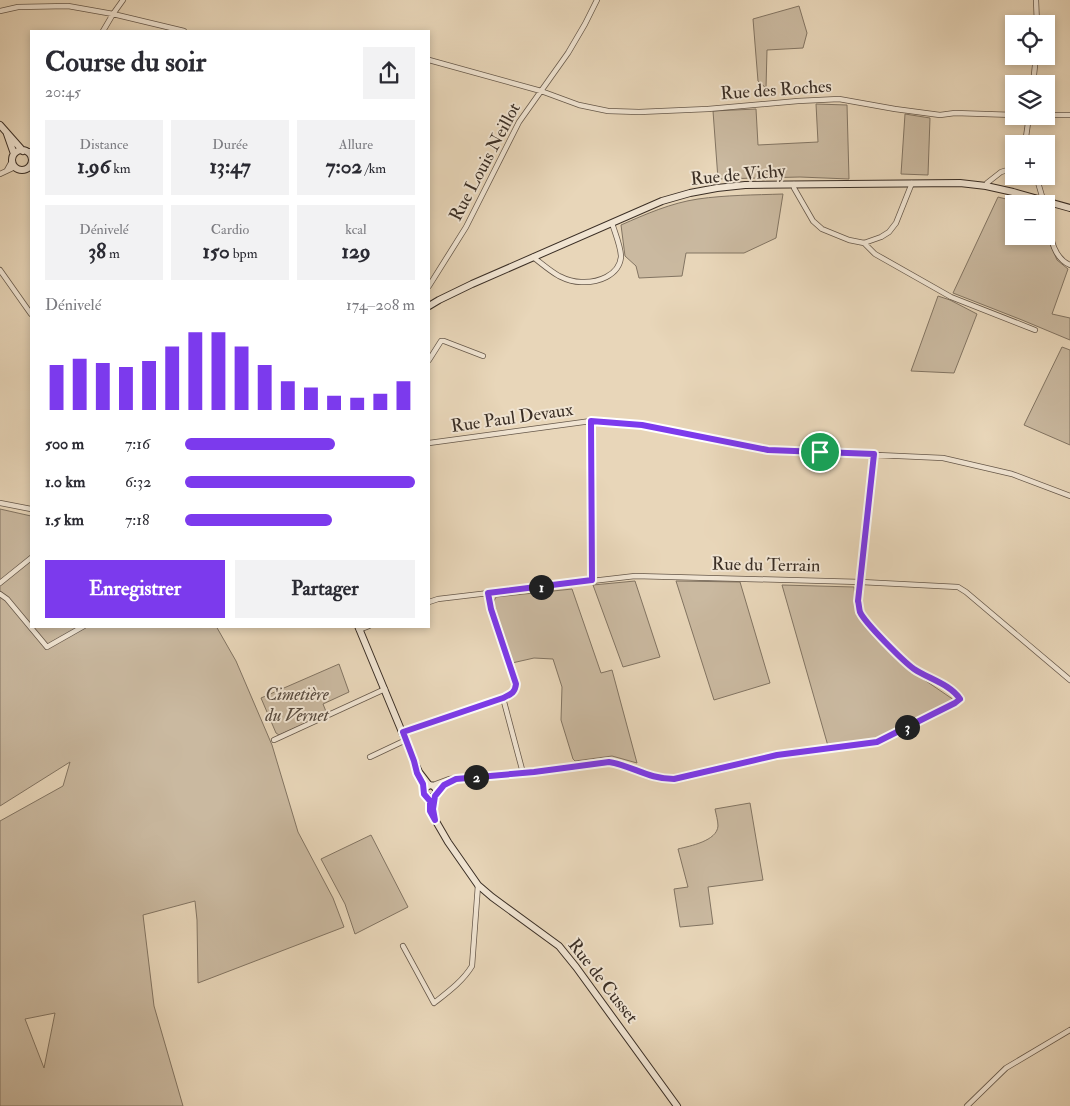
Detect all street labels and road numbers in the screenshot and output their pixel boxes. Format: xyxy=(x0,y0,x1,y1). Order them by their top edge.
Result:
street label: Rue des Roches xyxy=(720,75,832,105)
street label: Rue Louis Neillot xyxy=(444,99,526,225)
street label: Rue de Vichy xyxy=(690,159,788,191)
street label: Rue Paul Devaux xyxy=(449,398,575,438)
street label: Rue du Terrain xyxy=(711,553,821,577)
street label: Rue de Cusset xyxy=(563,934,643,1028)

